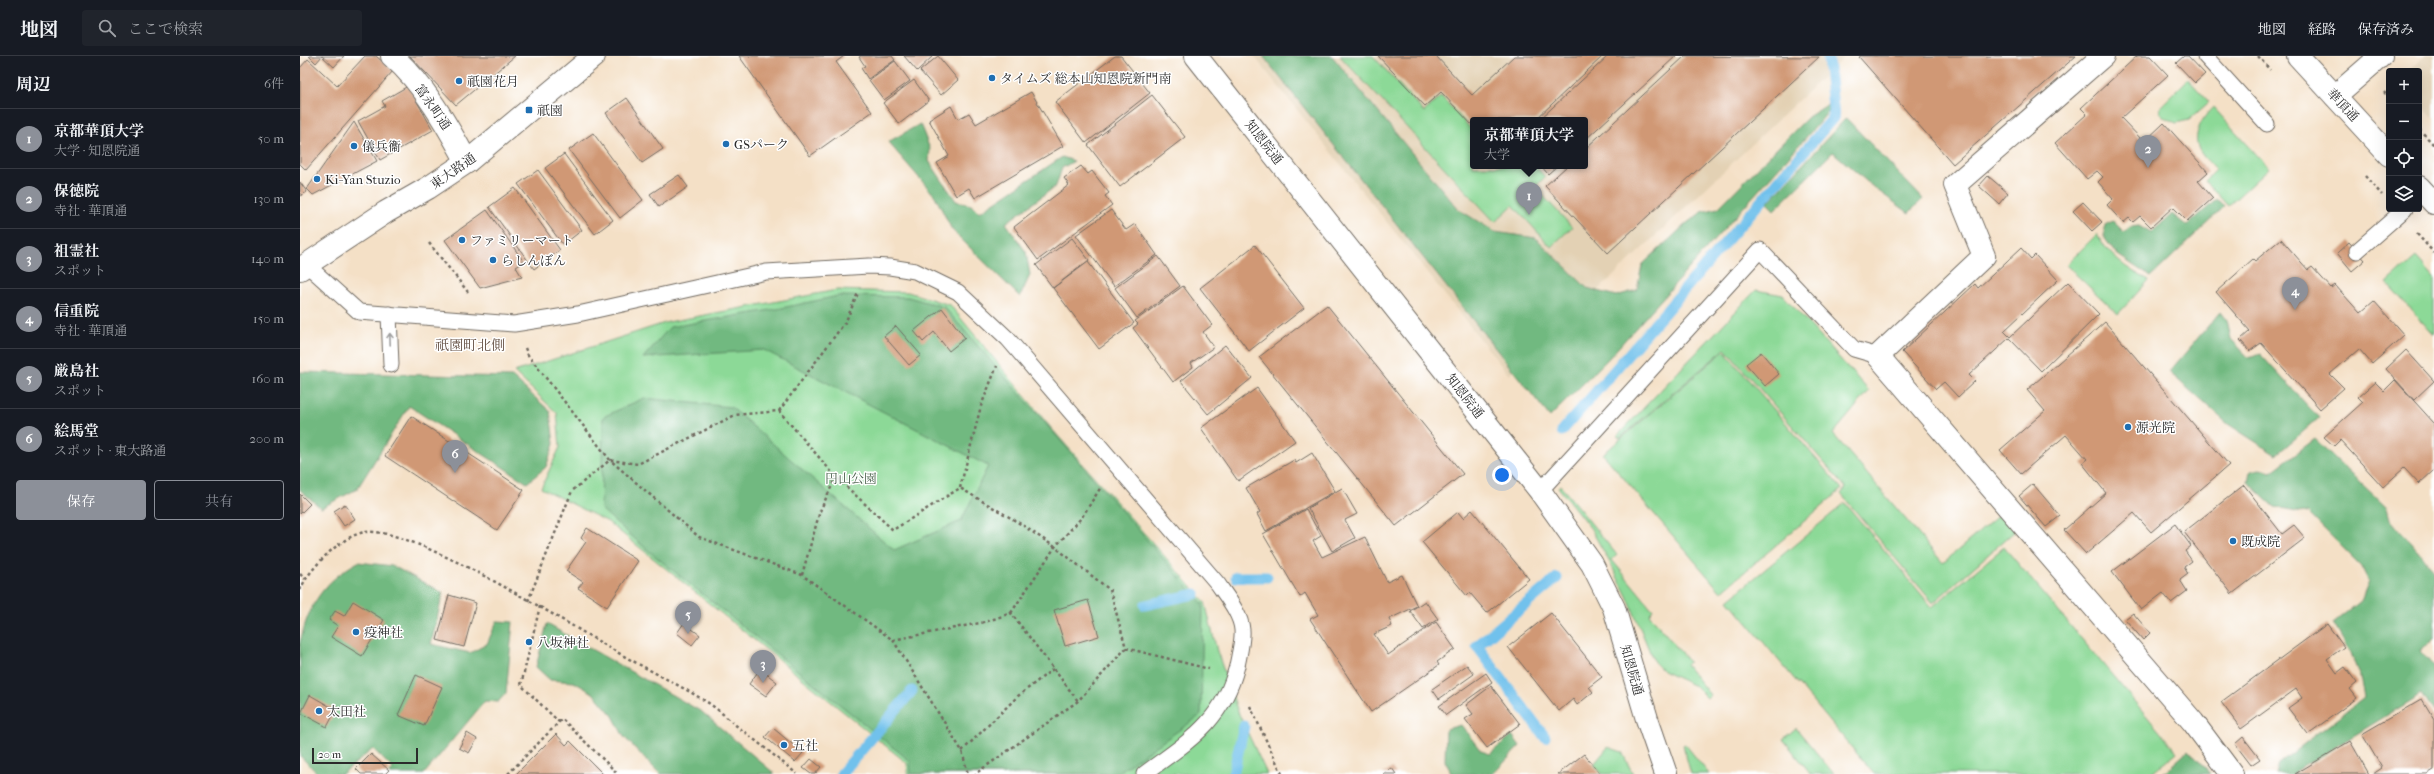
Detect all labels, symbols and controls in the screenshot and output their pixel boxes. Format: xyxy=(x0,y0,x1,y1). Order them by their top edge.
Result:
search box xyxy=(82,10,362,46)
icon: search xyxy=(96,17,118,39)
text: 地図 xyxy=(20,19,58,41)
text: ここで検索 xyxy=(128,20,203,38)
text: 地図 xyxy=(2258,21,2286,38)
text: 経路 xyxy=(2308,21,2336,38)
text: 保存済み xyxy=(2358,21,2414,38)
map controls xyxy=(2386,68,2422,212)
button: + xyxy=(2386,68,2422,104)
place label: タイムズ 総本山知恩院新門南 xyxy=(1000,71,1172,86)
marker: タイムズ 総本山知恩院新門南 xyxy=(987,73,997,83)
text: 周辺 xyxy=(16,74,50,94)
place label: 祇園花月 xyxy=(467,74,519,89)
text: 6件 xyxy=(264,76,284,91)
marker: 祇園花月 xyxy=(454,76,464,86)
street label: 富永町通 xyxy=(412,81,454,133)
street label: 華頂通 xyxy=(2324,86,2362,124)
place label: 祇園 xyxy=(537,103,563,118)
button: − xyxy=(2386,104,2422,140)
marker: 祇園 xyxy=(524,105,534,115)
street label: 知恩院通 xyxy=(1242,117,1286,167)
popup xyxy=(1470,117,1588,169)
text: 京都華頂大学 xyxy=(54,122,144,140)
text: 京都華頂大学 xyxy=(1484,126,1574,144)
text: 1 xyxy=(27,131,31,146)
text: 50 m xyxy=(258,131,284,146)
pin: 2 xyxy=(2135,135,2161,168)
place label: GSパーク xyxy=(734,137,789,152)
place label: 儀兵衞 xyxy=(362,139,401,154)
marker: GSパーク xyxy=(721,139,731,149)
button: locate xyxy=(2386,140,2422,176)
marker: 儀兵衞 xyxy=(349,141,359,151)
text: 大学 · 知恩院通 xyxy=(54,143,140,158)
text: 大学 xyxy=(1484,147,1510,162)
street label: 東大路通 xyxy=(427,150,479,192)
place label: Ki-Yan Stuzio xyxy=(325,172,401,187)
marker: Ki-Yan Stuzio xyxy=(312,174,322,184)
button: layers xyxy=(2386,176,2422,212)
text: 保徳院 xyxy=(54,182,99,200)
pin: 1 xyxy=(1516,182,1542,215)
text: 2 xyxy=(26,191,32,206)
text: 130 m xyxy=(253,191,284,206)
text: 寺社 · 華頂通 xyxy=(54,203,127,218)
place label: ファミリーマート xyxy=(470,233,574,248)
marker: ファミリーマート xyxy=(457,235,467,245)
text: 祖霊社 xyxy=(54,242,99,260)
text: 3 xyxy=(26,251,32,266)
text: 140 m xyxy=(251,251,284,266)
place label: らしんぼん xyxy=(501,253,566,268)
marker: らしんぼん xyxy=(488,255,498,265)
text: スポット xyxy=(54,263,106,278)
pin: 4 xyxy=(2282,277,2308,310)
text: 信重院 xyxy=(54,302,99,320)
text: 4 xyxy=(25,311,33,326)
text: 150 m xyxy=(253,311,284,326)
text: 寺社 · 華頂通 xyxy=(54,323,127,338)
one-way arrow xyxy=(386,333,394,346)
district label: 祇園町北側 xyxy=(435,337,505,354)
text: 厳島社 xyxy=(54,362,99,380)
text: 5 xyxy=(26,371,32,386)
text: 160 m xyxy=(252,371,284,386)
street label: 知恩院通 xyxy=(1443,371,1487,421)
text: スポット xyxy=(54,383,106,398)
place label: 源光院 xyxy=(2136,420,2175,435)
text: 絵馬堂 xyxy=(54,422,99,440)
marker: 源光院 xyxy=(2123,422,2133,432)
text: 6 xyxy=(25,431,33,446)
text: 200 m xyxy=(249,431,284,446)
pin: 6 xyxy=(442,440,468,473)
text: スポット · 東大路通 xyxy=(54,443,166,458)
your location xyxy=(1492,465,1512,485)
park label: 円山公園 xyxy=(825,471,877,486)
button: 保存 xyxy=(16,480,146,520)
button: 共有 xyxy=(154,480,284,520)
place label: 既成院 xyxy=(2241,534,2280,549)
marker: 既成院 xyxy=(2228,536,2238,546)
pin: 5 xyxy=(675,601,701,634)
place label: 疫神社 xyxy=(364,625,403,640)
marker: 疫神社 xyxy=(351,627,361,637)
place label: 八坂神社 xyxy=(537,635,589,650)
marker: 八坂神社 xyxy=(524,637,534,647)
street label: 知恩院通 xyxy=(1618,643,1646,697)
pin: 3 xyxy=(750,650,776,683)
place label: 太田社 xyxy=(327,704,366,719)
marker: 太田社 xyxy=(314,706,324,716)
place label: 五社 xyxy=(792,738,818,753)
marker: 五社 xyxy=(779,740,789,750)
scale bar xyxy=(312,746,418,765)
text: 20 m xyxy=(318,748,341,761)

